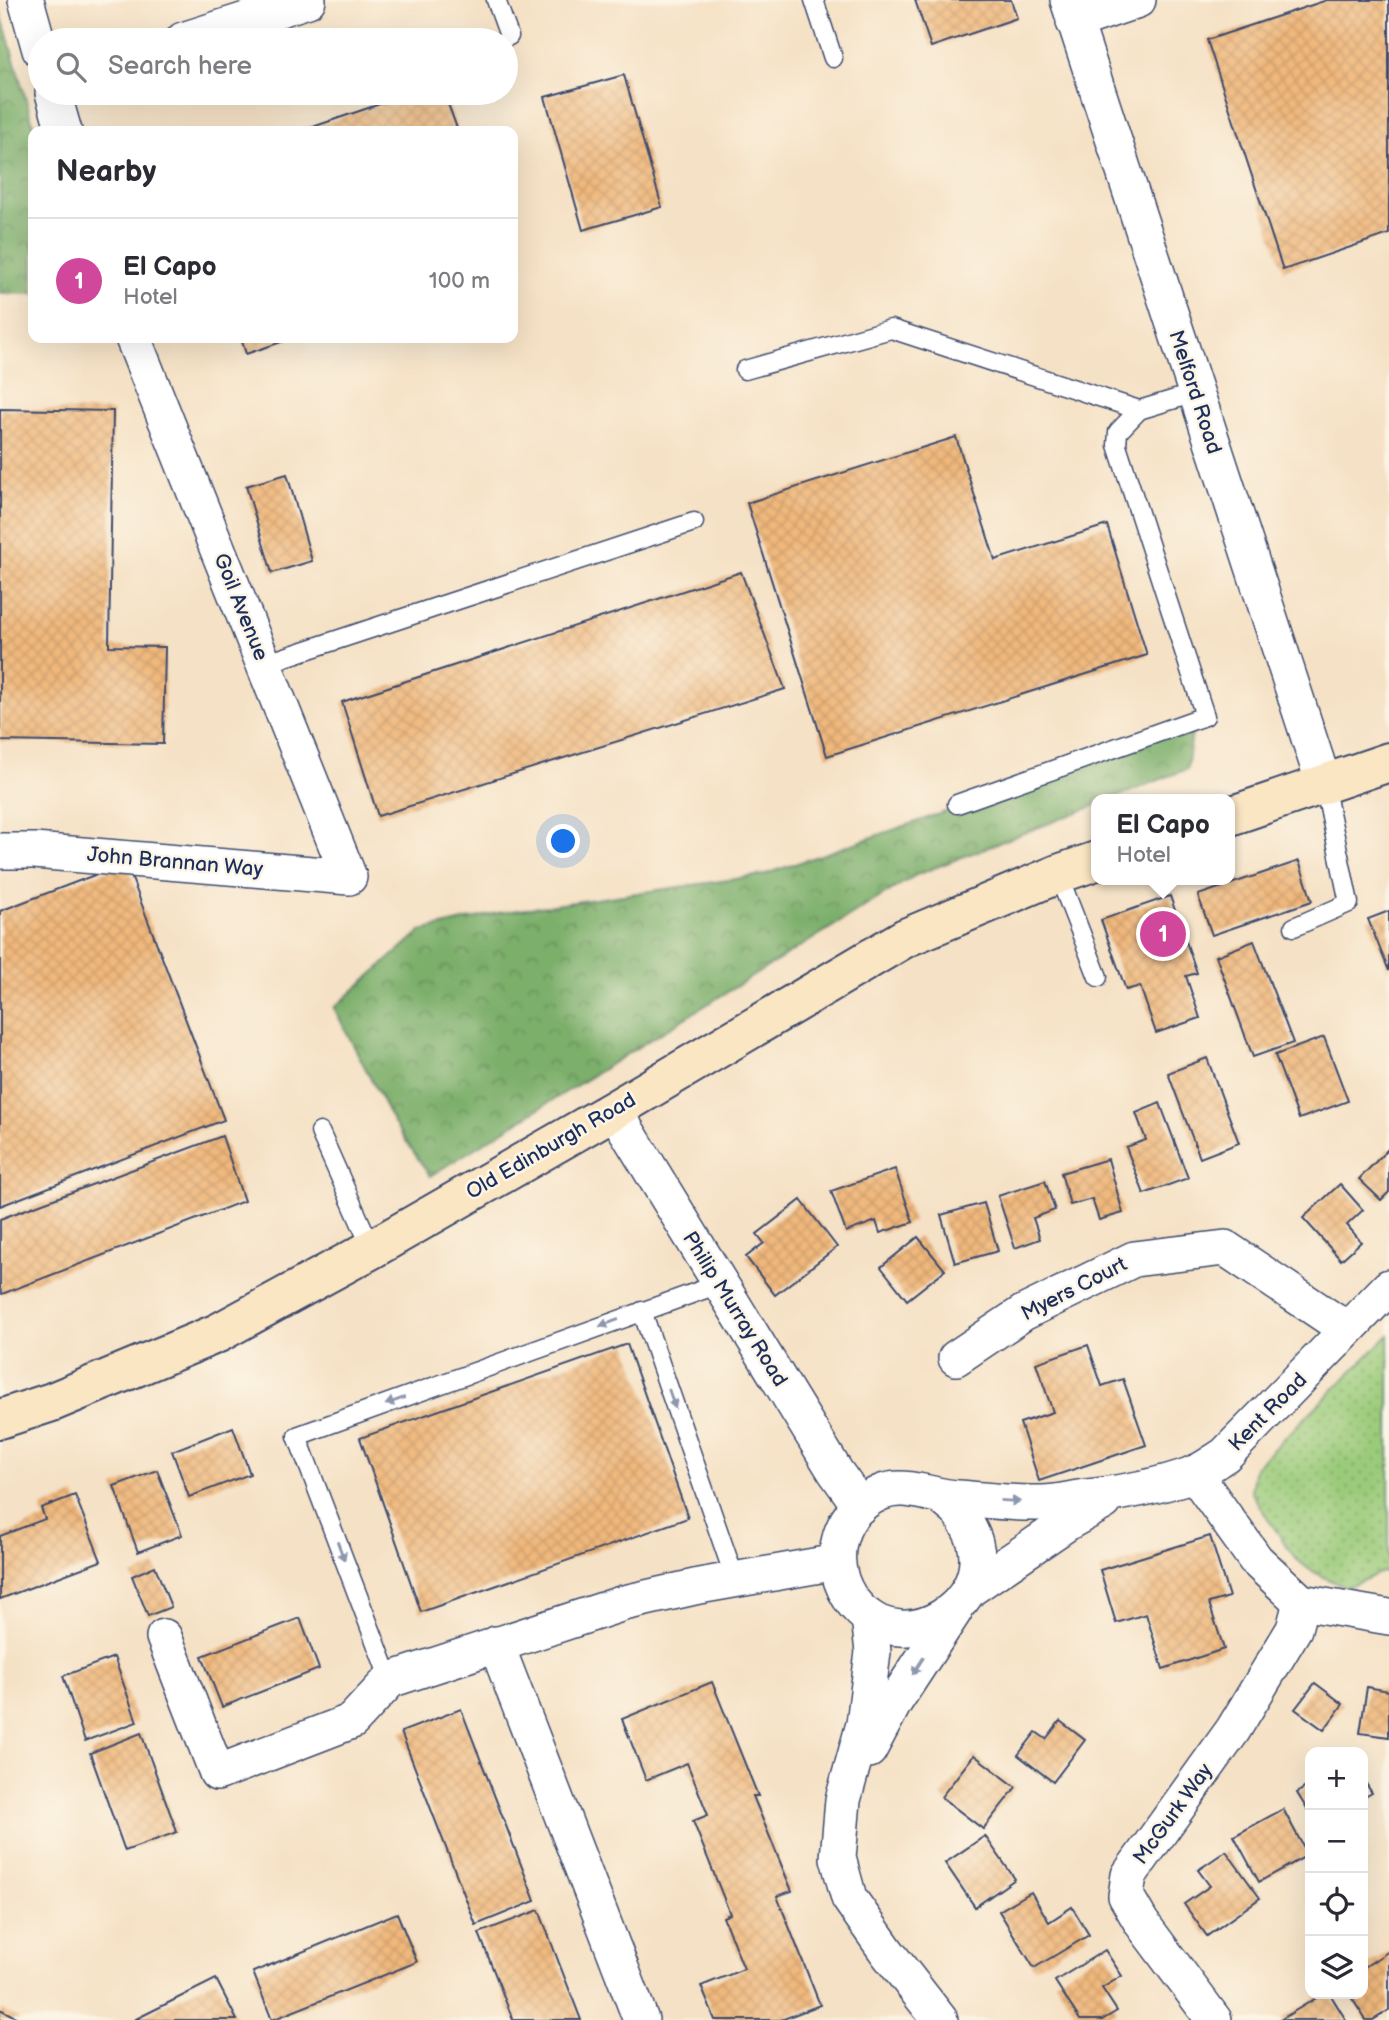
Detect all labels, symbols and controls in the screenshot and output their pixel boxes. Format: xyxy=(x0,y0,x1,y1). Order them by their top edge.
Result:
search box xyxy=(28,28,518,105)
icon: search xyxy=(52,48,90,86)
text: Search here xyxy=(108,51,252,82)
text: Nearby xyxy=(56,154,156,190)
text: El Capo xyxy=(123,252,217,283)
text: 1 xyxy=(74,267,84,295)
text: 100 m xyxy=(429,267,490,295)
text: Hotel xyxy=(123,283,178,311)
street label: Melford Road xyxy=(1163,327,1227,457)
street label: Goil Avenue xyxy=(208,550,274,664)
popup xyxy=(1091,794,1235,885)
text: El Capo xyxy=(1116,810,1210,841)
your location xyxy=(546,824,580,858)
text: Hotel xyxy=(1116,841,1171,869)
street label: John Brannan Way xyxy=(86,842,265,882)
pin: 1 xyxy=(1140,908,1186,960)
street label: Old Edinburgh Road xyxy=(462,1087,640,1205)
street label: Philip Murray Road xyxy=(677,1227,793,1391)
street label: Myers Court xyxy=(1017,1252,1131,1326)
one-way arrow xyxy=(598,1318,619,1329)
street label: Kent Road xyxy=(1224,1368,1312,1456)
one-way arrow xyxy=(667,1388,678,1409)
one-way arrow xyxy=(384,1396,405,1407)
one-way arrow xyxy=(999,1496,1021,1507)
one-way arrow xyxy=(335,1541,346,1562)
one-way arrow xyxy=(912,1657,925,1676)
map controls xyxy=(1305,1747,1368,1999)
button: + xyxy=(1305,1747,1368,1810)
street label: McGurk Way xyxy=(1128,1758,1218,1869)
button: − xyxy=(1305,1810,1368,1873)
button: locate xyxy=(1305,1873,1368,1936)
button: layers xyxy=(1305,1936,1368,1999)

